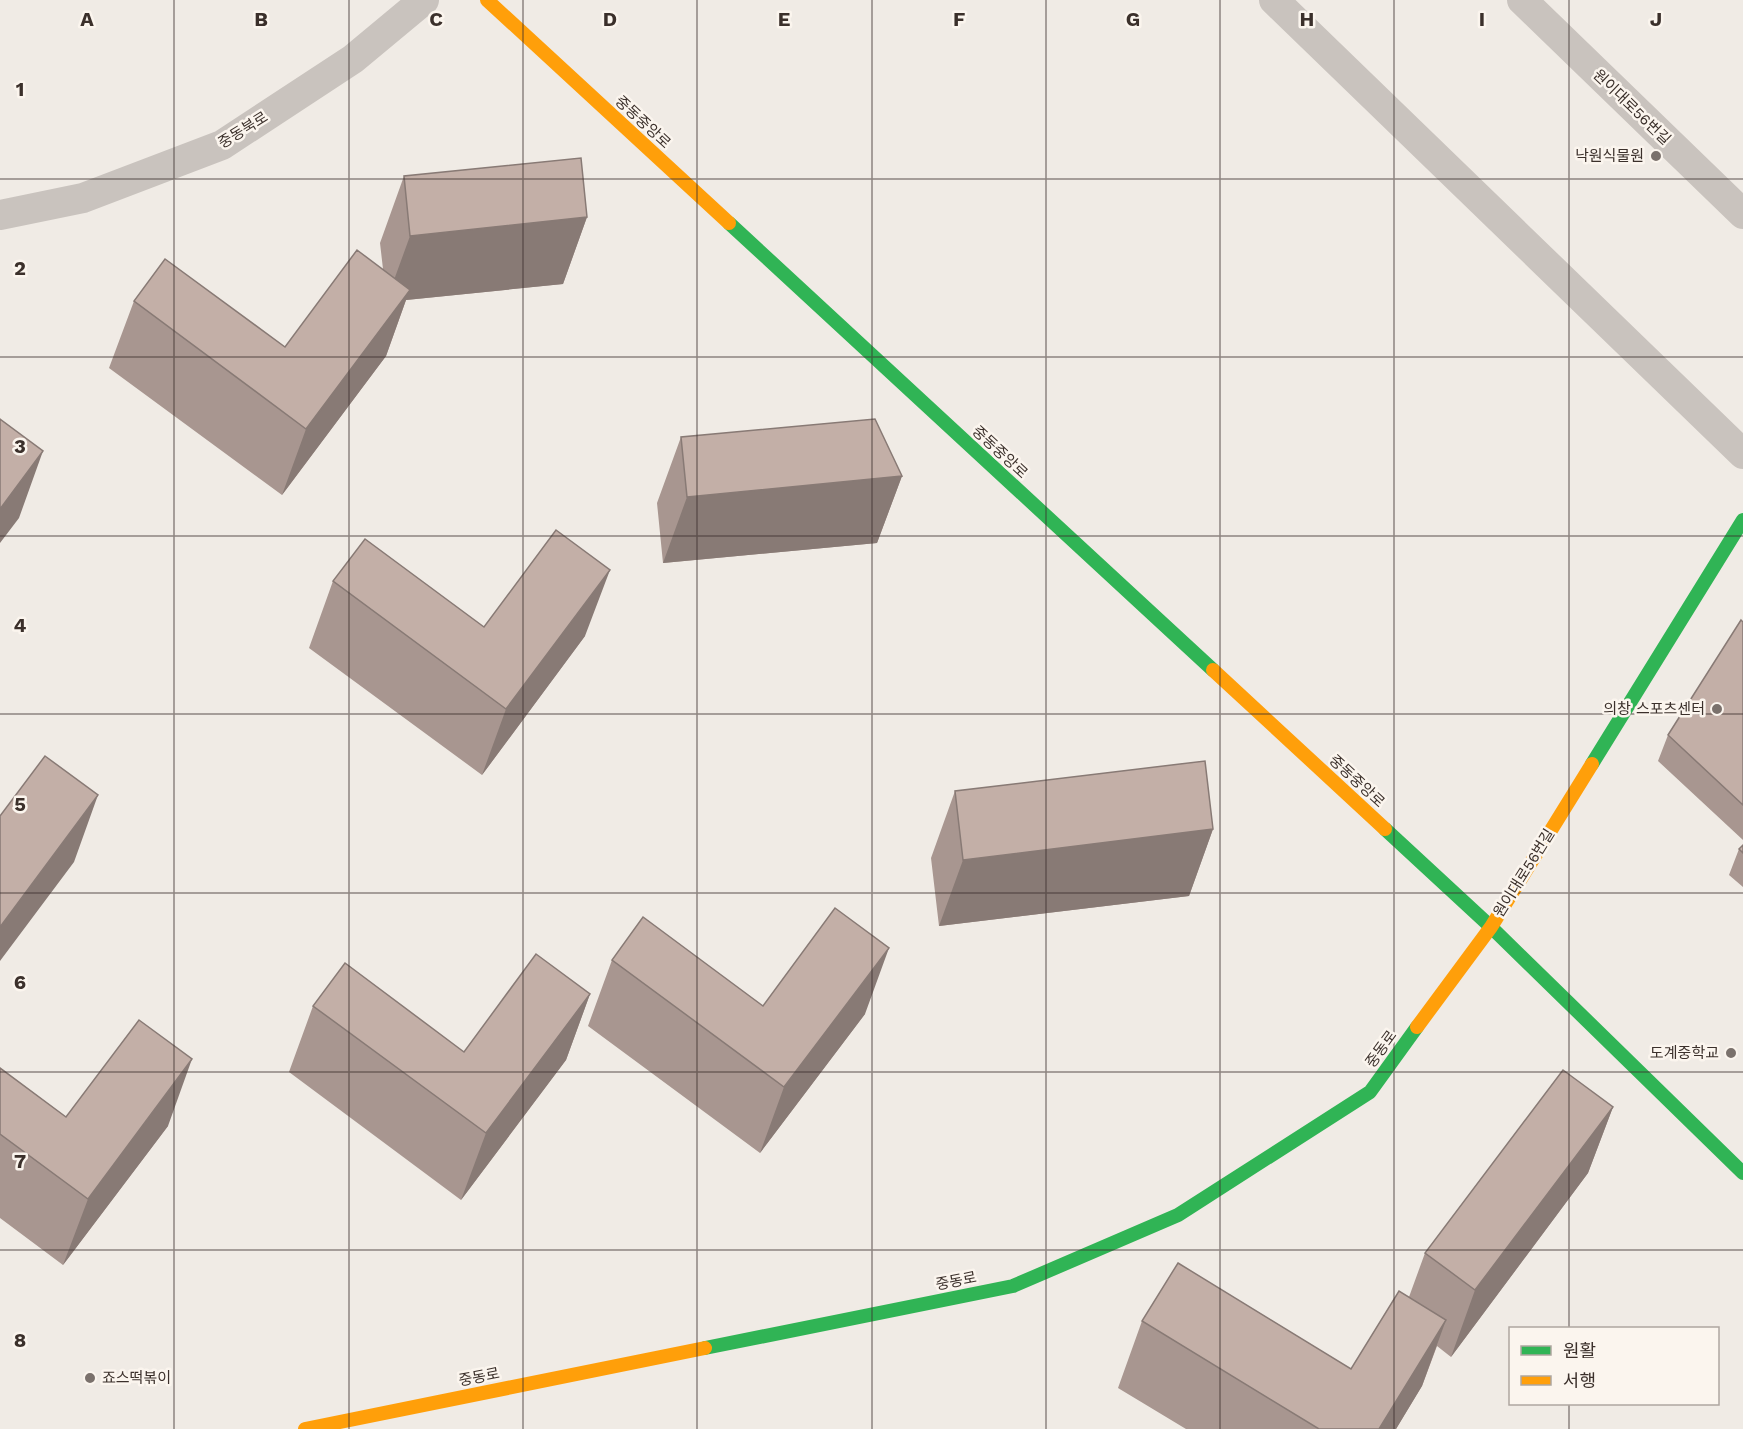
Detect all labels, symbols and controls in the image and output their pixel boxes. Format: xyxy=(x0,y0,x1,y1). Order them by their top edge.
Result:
text: A xyxy=(80,7,94,31)
text: B xyxy=(254,7,268,31)
text: C xyxy=(429,7,443,31)
text: D xyxy=(603,7,617,31)
text: E xyxy=(778,7,790,31)
text: F xyxy=(953,7,965,31)
text: G xyxy=(1126,7,1140,31)
text: H xyxy=(1300,7,1314,31)
text: I xyxy=(1479,7,1485,31)
text: J xyxy=(1650,7,1662,31)
street label: 원이대로56번길 xyxy=(1590,66,1674,148)
text: 1 xyxy=(16,77,24,101)
street label: 중동중앙로 xyxy=(612,92,674,152)
street label: 중동북로 xyxy=(215,108,271,152)
place label: 낙원식물원 xyxy=(1575,147,1644,165)
marker: 낙원식물원 xyxy=(1649,149,1663,163)
text: 2 xyxy=(14,256,26,280)
street label: 중동중앙로 xyxy=(969,422,1031,482)
text: 3 xyxy=(14,434,26,458)
text: 4 xyxy=(14,613,27,637)
place label: 의창 스포츠센터 xyxy=(1603,700,1705,718)
marker: 의창 스포츠센터 xyxy=(1710,702,1724,716)
street label: 중동중앙로 xyxy=(1326,751,1388,811)
text: 5 xyxy=(14,792,26,816)
street label: 원이대로56번길 xyxy=(1490,826,1558,920)
text: 6 xyxy=(14,970,26,994)
street label: 중동로 xyxy=(1362,1027,1400,1071)
place label: 도계중학교 xyxy=(1650,1044,1719,1062)
marker: 도계중학교 xyxy=(1724,1046,1738,1060)
text: 7 xyxy=(14,1149,26,1173)
street label: 중동로 xyxy=(934,1268,978,1294)
legend xyxy=(1509,1327,1719,1405)
text: 8 xyxy=(14,1328,26,1352)
text: 원활 xyxy=(1563,1340,1596,1361)
street label: 중동로 xyxy=(457,1364,501,1390)
place label: 죠스떡볶이 xyxy=(102,1369,171,1387)
text: 서행 xyxy=(1563,1370,1596,1391)
marker: 죠스떡볶이 xyxy=(83,1371,97,1385)

